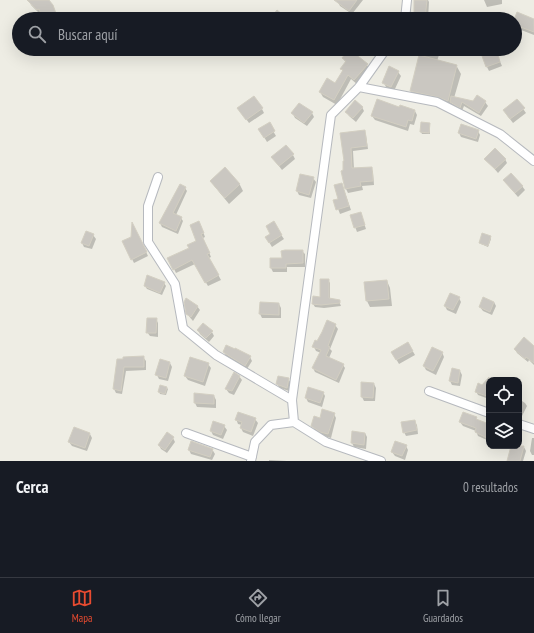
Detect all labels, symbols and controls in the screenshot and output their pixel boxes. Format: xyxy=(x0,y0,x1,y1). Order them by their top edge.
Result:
search box xyxy=(12,12,522,56)
icon: search xyxy=(26,23,48,45)
text: Buscar aquí xyxy=(58,25,118,44)
map controls xyxy=(486,377,522,449)
button: locate xyxy=(486,377,522,413)
button: layers xyxy=(486,413,522,449)
text: Cerca xyxy=(16,476,49,498)
text: 0 resultados xyxy=(463,479,518,496)
tab: Mapa xyxy=(71,587,93,625)
tab: Cómo llegar xyxy=(235,587,281,625)
tab: Guardados xyxy=(423,587,463,625)

